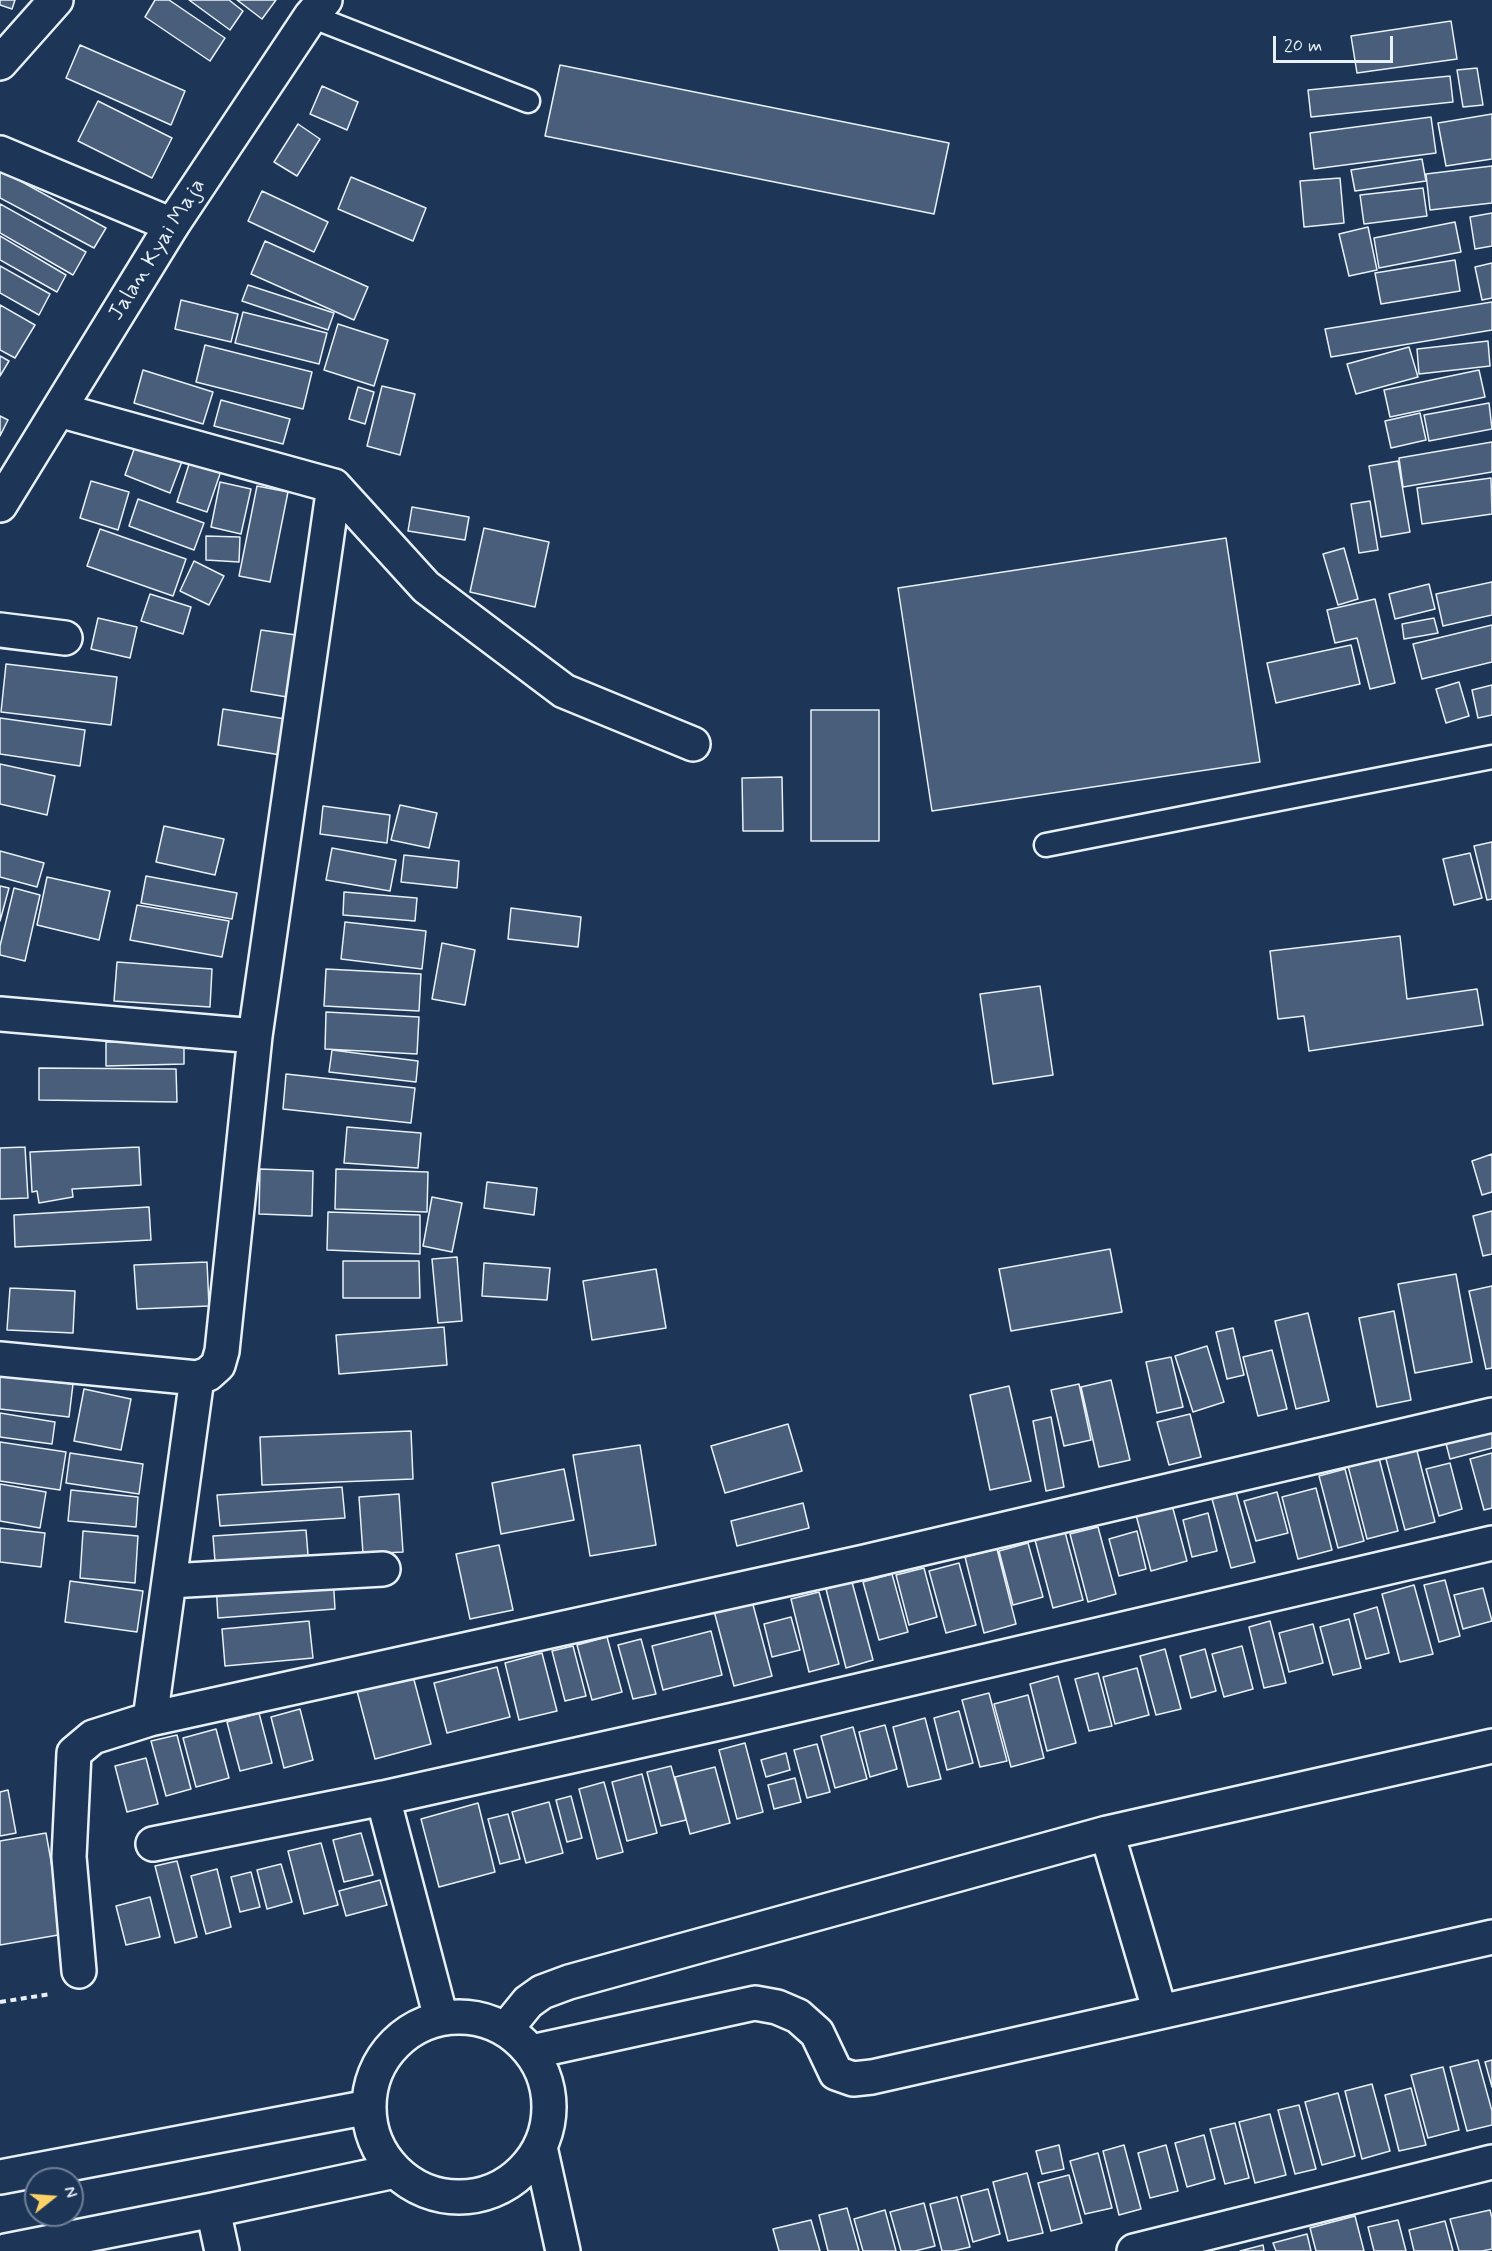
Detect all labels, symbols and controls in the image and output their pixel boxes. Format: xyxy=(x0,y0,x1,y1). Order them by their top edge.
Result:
scale bar xyxy=(1276,24,1396,62)
text: 20 m xyxy=(1284,34,1322,58)
street label: Jalan Kyai Maja xyxy=(104,174,212,326)
north arrow xyxy=(24,2167,84,2227)
text: N xyxy=(58,2184,81,2200)

